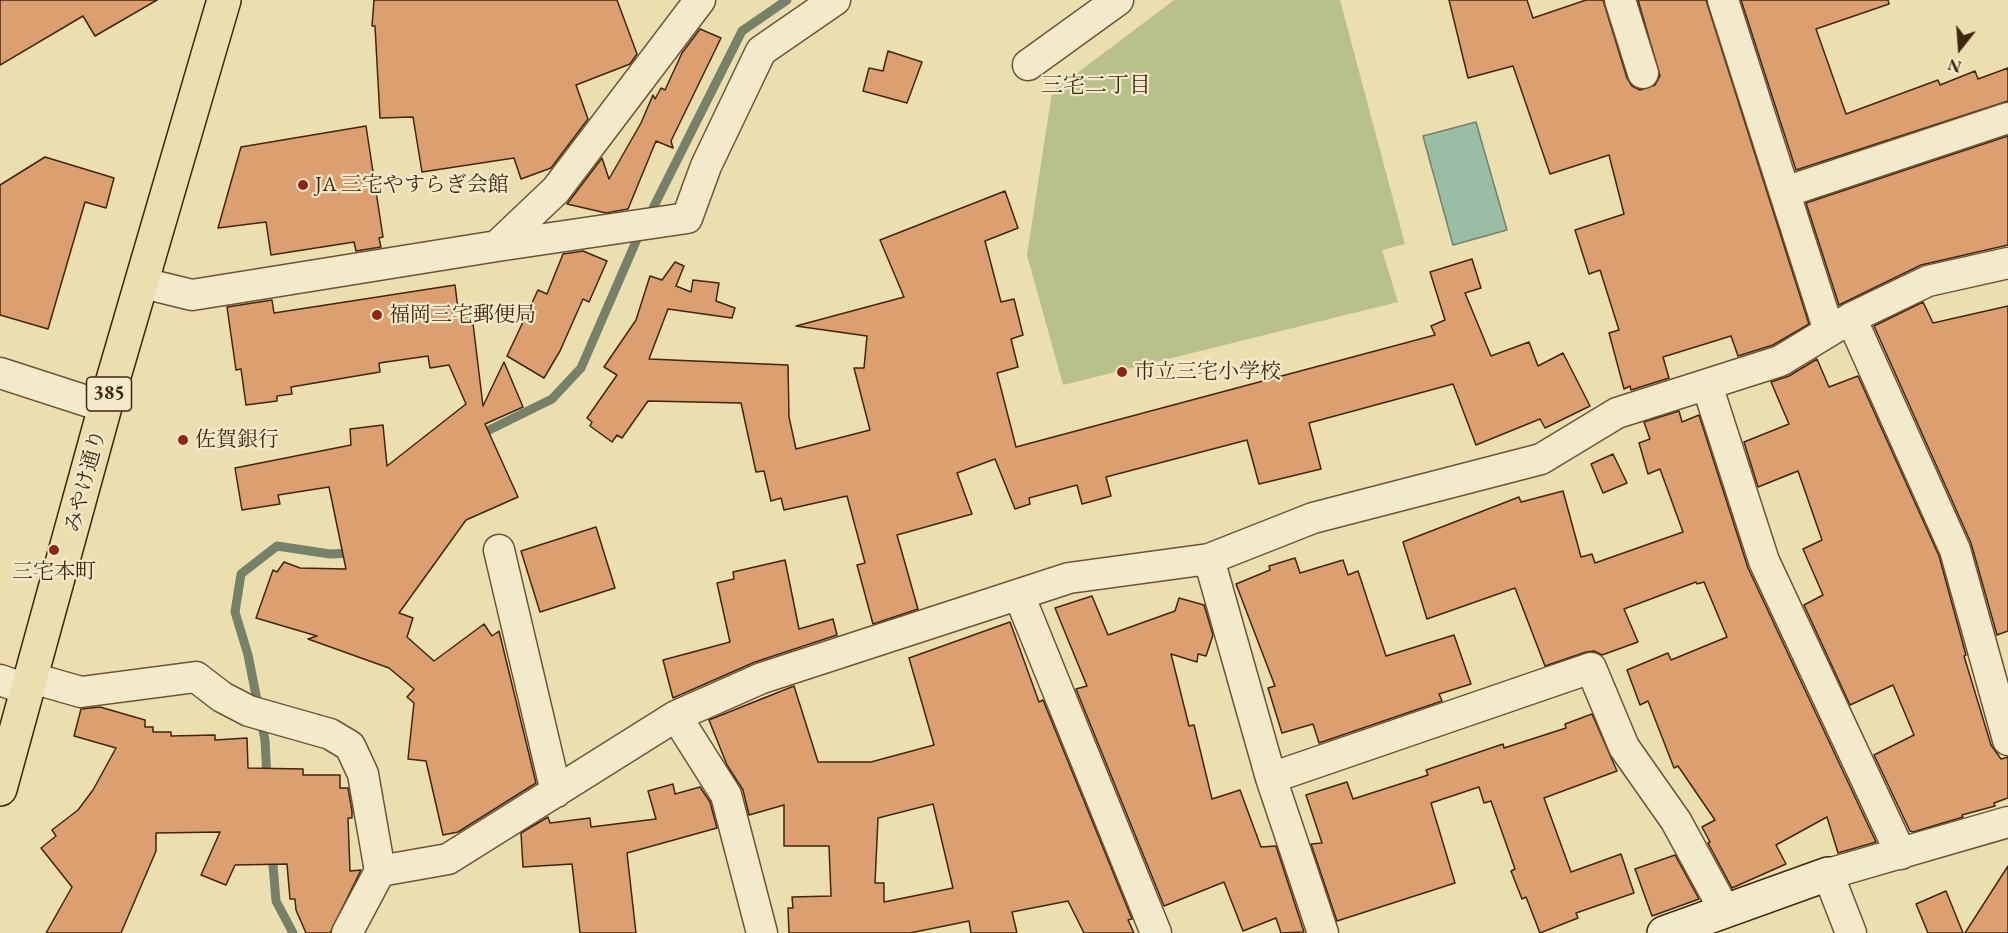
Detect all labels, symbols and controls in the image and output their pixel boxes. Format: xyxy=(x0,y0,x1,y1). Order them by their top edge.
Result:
north arrow xyxy=(1930,18,1990,78)
text: N xyxy=(1945,54,1964,78)
district label: 三宅二丁目 xyxy=(1041,73,1151,99)
place label: JA 三宅やすらぎ会館 xyxy=(315,172,509,198)
marker: JA 三宅やすらぎ会館 xyxy=(296,178,310,192)
place label: 福岡三宅郵便局 xyxy=(389,302,536,328)
marker: 福岡三宅郵便局 xyxy=(370,308,384,322)
place label: 市立三宅小学校 xyxy=(1134,359,1281,385)
marker: 市立三宅小学校 xyxy=(1115,365,1129,379)
road number: 385 xyxy=(86,377,132,411)
street label: みやけ通り xyxy=(60,427,112,535)
place label: 佐賀銀行 xyxy=(195,427,279,453)
marker: 佐賀銀行 xyxy=(176,433,190,447)
marker: 三宅本町 xyxy=(47,543,61,557)
place label: 三宅本町 xyxy=(12,559,96,585)

